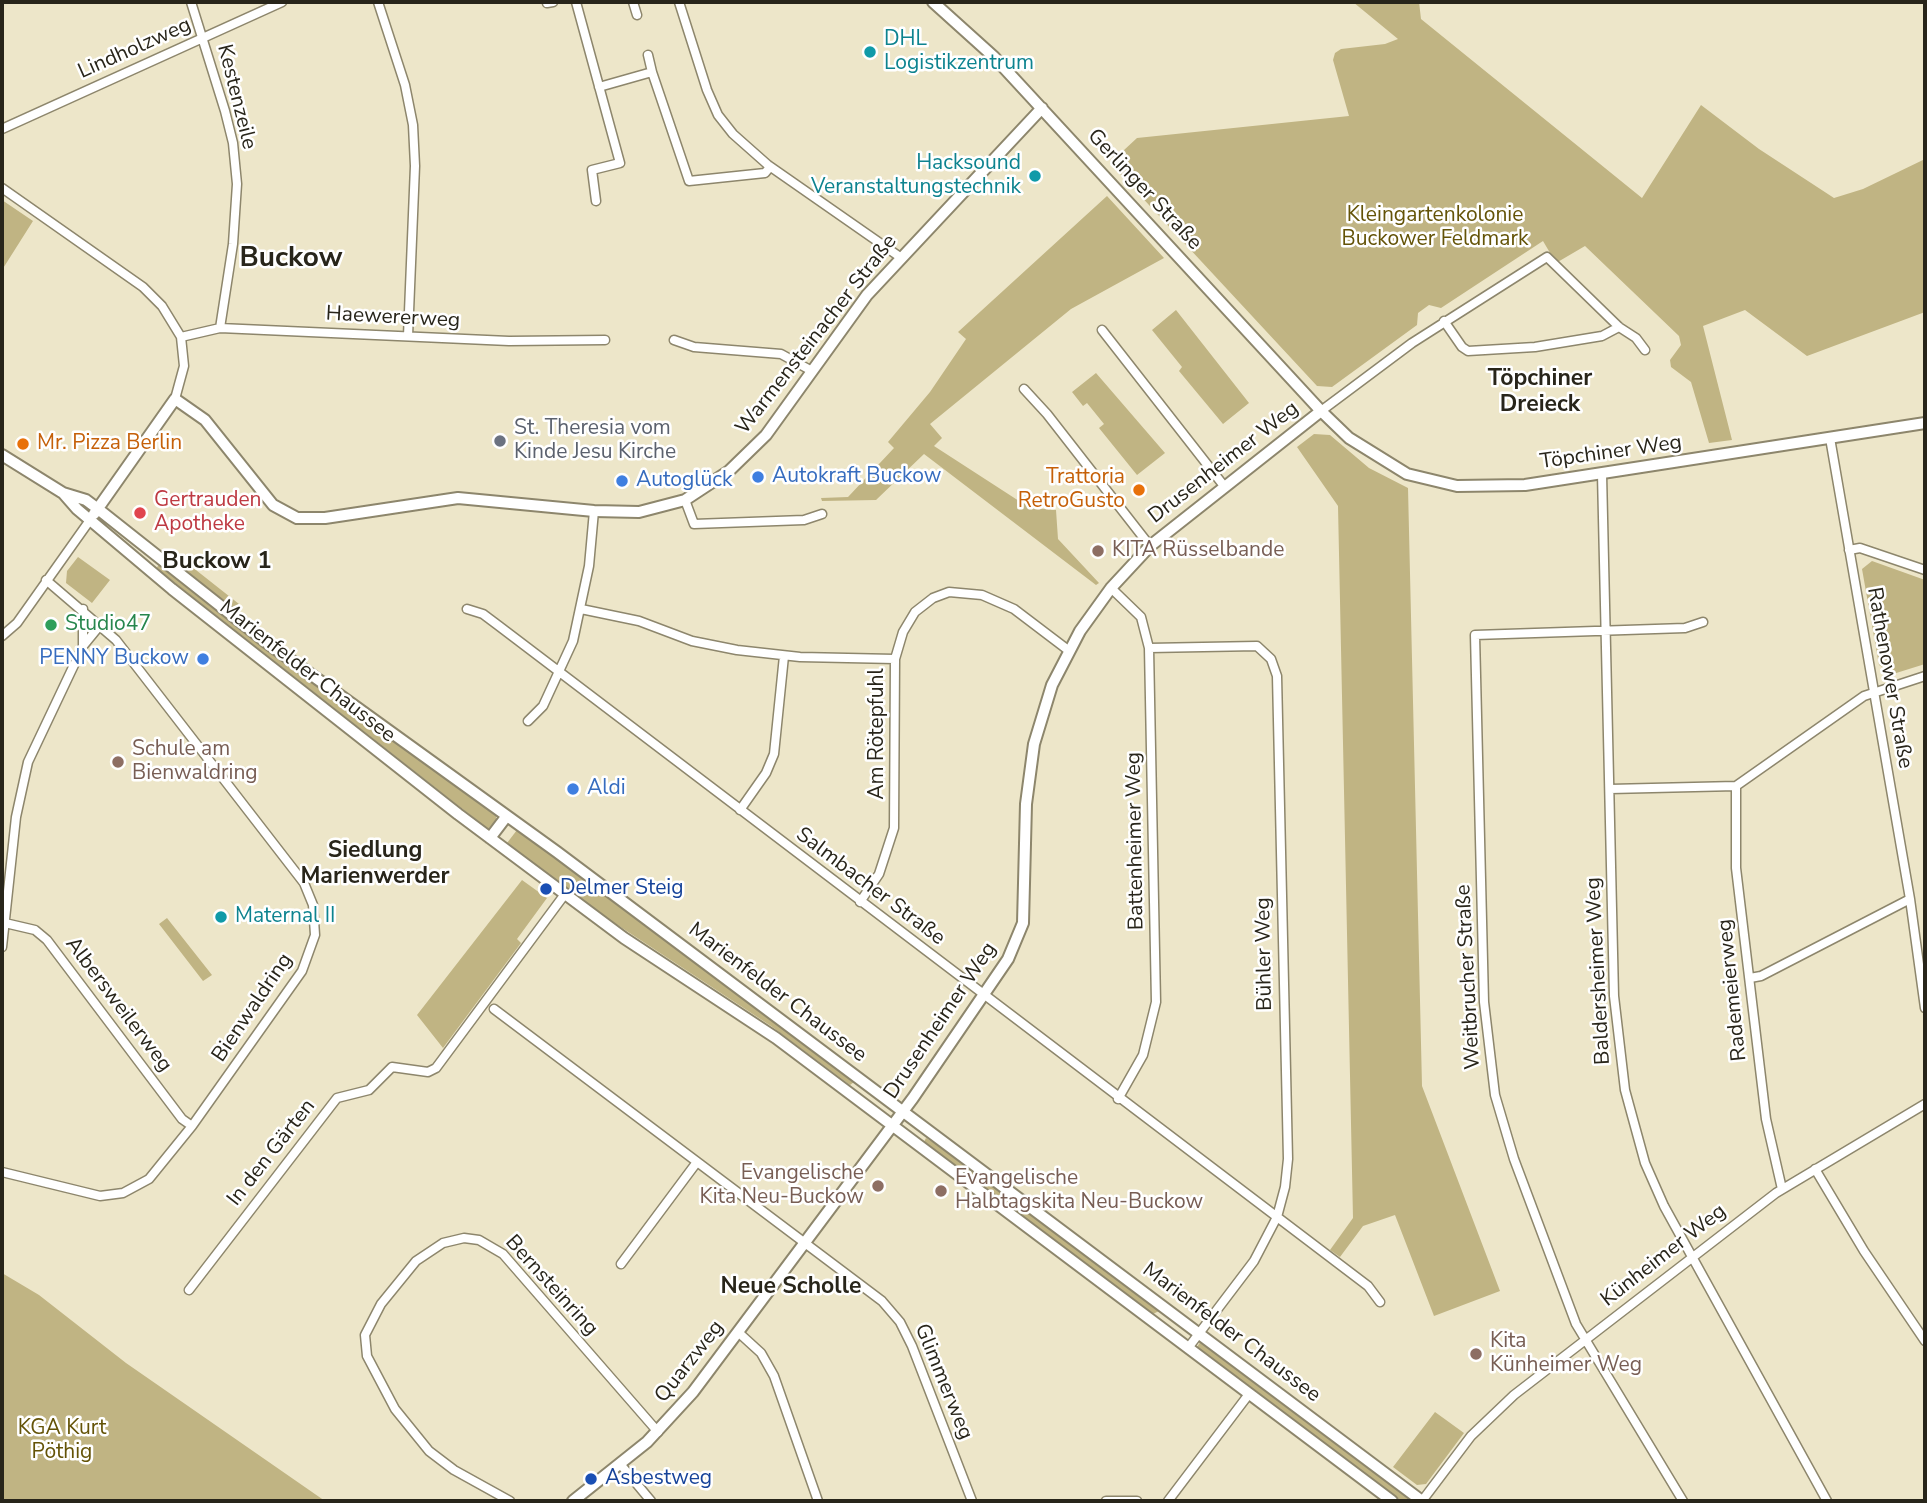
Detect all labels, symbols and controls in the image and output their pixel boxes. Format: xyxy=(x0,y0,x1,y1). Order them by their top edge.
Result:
street label: Lindholzweg xyxy=(75,13,195,85)
place label: DHL Logistikzentrum xyxy=(884,27,1034,77)
street label: Kestenzeile xyxy=(211,42,261,152)
marker: DHL Logistikzentrum xyxy=(862,44,878,60)
street label: Gerlinger Straße xyxy=(1082,124,1206,256)
place label: Hacksound Veranstaltungstechnik xyxy=(811,151,1021,201)
marker: Hacksound Veranstaltungstechnik xyxy=(1027,168,1043,184)
park label: Kleingartenkolonie Buckower Feldmark xyxy=(1342,203,1528,253)
street label: Warmensteinacher Straße xyxy=(731,230,903,440)
district label: Buckow xyxy=(239,242,343,276)
street label: Haewererweg xyxy=(325,302,461,334)
district label: Töpchiner Dreieck xyxy=(1488,365,1592,419)
street label: Drusenheimer Weg xyxy=(1144,397,1304,529)
place label: St. Theresia vom Kinde Jesu Kirche xyxy=(514,416,676,466)
place label: Mr. Pizza Berlin xyxy=(37,431,182,457)
street label: Töpchiner Weg xyxy=(1539,431,1683,475)
marker: St. Theresia vom Kinde Jesu Kirche xyxy=(492,433,508,449)
marker: Mr. Pizza Berlin xyxy=(15,436,31,452)
place label: Autokraft Buckow xyxy=(772,464,941,490)
place label: Trattoria RetroGusto xyxy=(1018,465,1125,515)
place label: Autoglück xyxy=(636,468,733,494)
marker: Autokraft Buckow xyxy=(750,469,766,485)
marker: Autoglück xyxy=(614,473,630,489)
marker: Trattoria RetroGusto xyxy=(1131,482,1147,498)
place label: Gertrauden Apotheke xyxy=(154,488,262,538)
marker: Gertrauden Apotheke xyxy=(132,505,148,521)
place label: KITA Rüsselbande xyxy=(1112,538,1284,564)
marker: KITA Rüsselbande xyxy=(1090,543,1106,559)
district label: Buckow 1 xyxy=(162,548,272,576)
street label: Rathenower Straße xyxy=(1861,585,1917,771)
street label: Marienfelder Chaussee xyxy=(214,595,400,749)
place label: Studio47 xyxy=(65,612,151,638)
marker: Studio47 xyxy=(43,617,59,633)
place label: PENNY Buckow xyxy=(39,646,189,672)
marker: PENNY Buckow xyxy=(195,651,211,667)
street label: Am Rötepfuhl xyxy=(865,668,891,800)
place label: Schule am Bienwaldring xyxy=(132,737,258,787)
street label: Battenheimer Weg xyxy=(1122,752,1150,930)
marker: Schule am Bienwaldring xyxy=(110,754,126,770)
place label: Aldi xyxy=(587,776,626,802)
marker: Aldi xyxy=(565,781,581,797)
street label: Salmbacher Straße xyxy=(790,823,950,951)
district label: Siedlung Marienwerder xyxy=(300,837,450,891)
place label: Delmer Steig xyxy=(560,876,684,902)
street label: Baldersheimer Weg xyxy=(1582,877,1616,1065)
marker: Delmer Steig xyxy=(538,881,554,897)
street label: Weitbrucher Straße xyxy=(1452,884,1486,1070)
street label: Bühler Weg xyxy=(1251,897,1279,1011)
place label: Maternal II xyxy=(235,904,335,930)
marker: Maternal II xyxy=(213,909,229,925)
street label: Marienfelder Chaussee xyxy=(683,918,871,1068)
street label: Rademeierweg xyxy=(1713,918,1753,1062)
street label: Albersweilerweg xyxy=(59,933,177,1077)
street label: Drusenheimer Weg xyxy=(879,938,1003,1104)
street label: Bienwaldring xyxy=(207,949,299,1067)
street label: In den Gärten xyxy=(223,1095,321,1211)
place label: Evangelische Kita Neu-Buckow xyxy=(700,1161,864,1211)
place label: Evangelische Halbtagskita Neu-Buckow xyxy=(955,1166,1203,1216)
marker: Evangelische Kita Neu-Buckow xyxy=(870,1178,886,1194)
marker: Evangelische Halbtagskita Neu-Buckow xyxy=(933,1183,949,1199)
street label: Künheimer Weg xyxy=(1596,1199,1732,1313)
street label: Bernsteinring xyxy=(499,1231,603,1341)
street label: Marienfelder Chaussee xyxy=(1137,1258,1325,1408)
district label: Neue Scholle xyxy=(721,1273,861,1301)
street label: Quarzweg xyxy=(650,1316,730,1408)
street label: Glimmerweg xyxy=(908,1320,978,1444)
place label: Kita Künheimer Weg xyxy=(1490,1329,1642,1379)
marker: Kita Künheimer Weg xyxy=(1468,1346,1484,1362)
park label: KGA Kurt Pöthig xyxy=(18,1416,106,1466)
place label: Asbestweg xyxy=(605,1466,712,1492)
marker: Asbestweg xyxy=(583,1471,599,1487)

